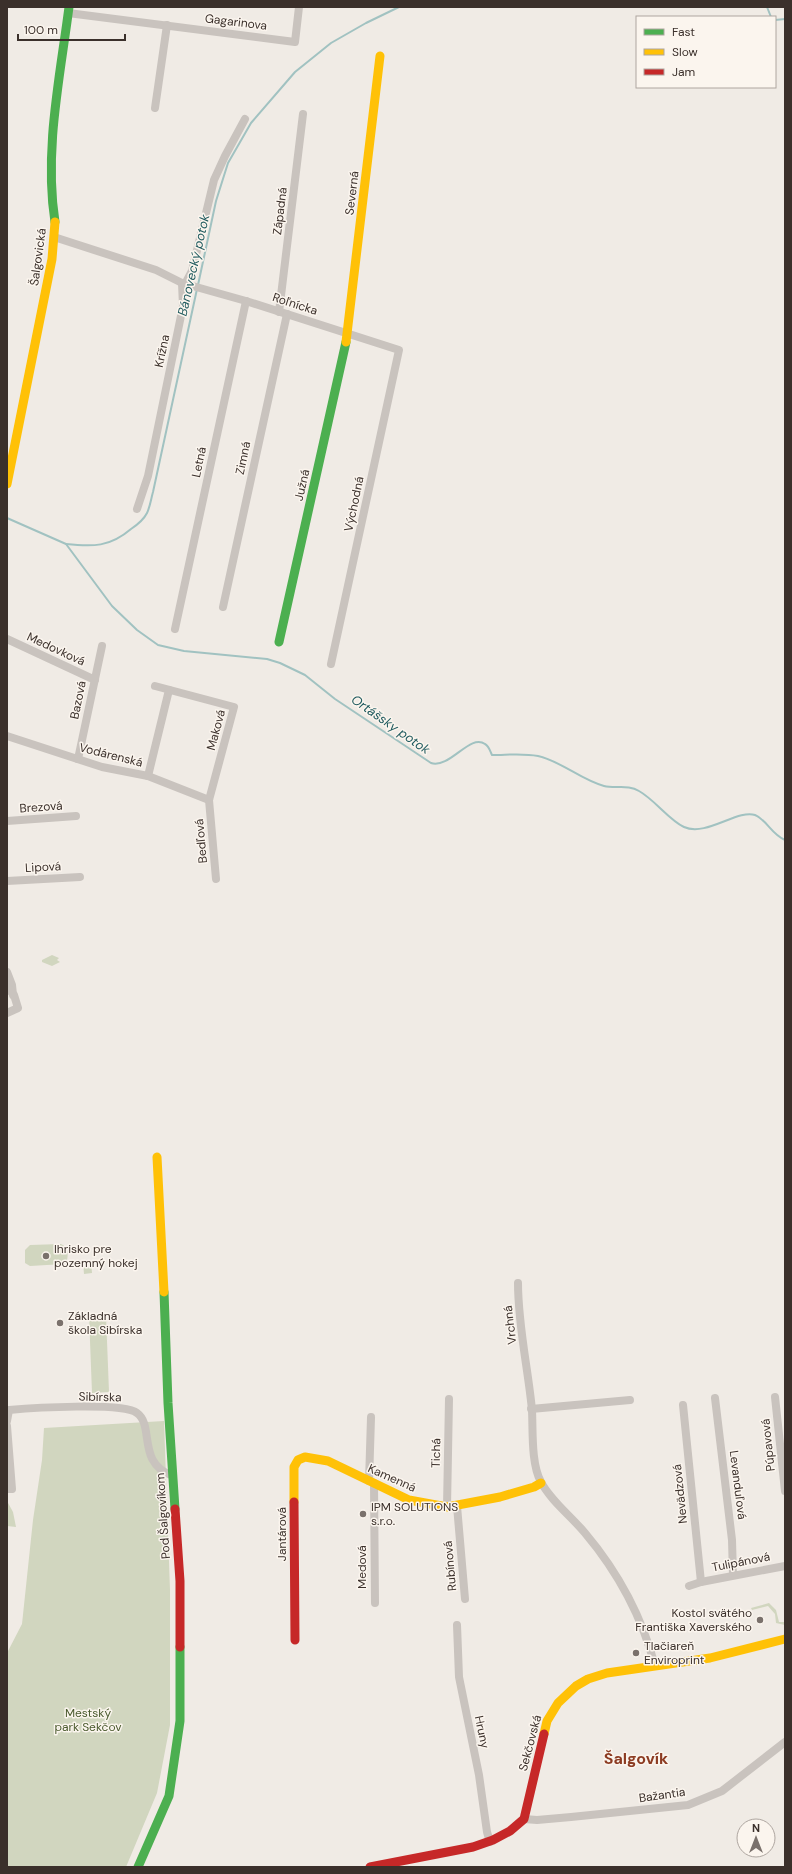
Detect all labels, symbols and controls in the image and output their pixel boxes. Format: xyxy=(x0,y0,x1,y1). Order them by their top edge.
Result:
street label: Gagarinova xyxy=(204,10,268,34)
scale bar xyxy=(18,16,125,42)
legend xyxy=(636,16,776,88)
text: 100 m xyxy=(24,22,58,38)
text: Fast xyxy=(672,24,695,40)
text: Slow xyxy=(672,44,698,60)
text: Jam xyxy=(672,64,695,80)
street label: Severná xyxy=(341,170,363,216)
street label: Západná xyxy=(269,186,291,236)
water label: Bánovecký potok xyxy=(174,212,214,318)
street label: Šalgovická xyxy=(26,227,50,287)
street label: Roľnícka xyxy=(270,289,320,319)
street label: Krížna xyxy=(151,333,173,369)
street label: Zimná xyxy=(232,440,254,476)
street label: Letná xyxy=(188,445,210,479)
street label: Južná xyxy=(291,468,313,502)
street label: Východná xyxy=(340,475,368,533)
street label: Medovková xyxy=(24,629,88,669)
street label: Bazová xyxy=(66,679,90,721)
water label: Ortášsky potok xyxy=(348,691,434,758)
street label: Maková xyxy=(203,708,229,752)
street label: Vodárenská xyxy=(78,739,144,771)
street label: Brezová xyxy=(19,798,63,816)
street label: Bedľová xyxy=(191,818,211,864)
street label: Lipová xyxy=(25,858,61,876)
place label: Ihrisko pre pozemný hokej xyxy=(54,1241,138,1271)
marker: Ihrisko pre pozemný hokej xyxy=(41,1251,51,1261)
street label: Vrchná xyxy=(500,1305,520,1345)
place label: Základná škola Sibírska xyxy=(68,1308,142,1338)
marker: Základná škola Sibírska xyxy=(55,1318,65,1328)
street label: Sibírska xyxy=(78,1389,122,1405)
street label: Púpavová xyxy=(757,1418,779,1472)
street label: Tichá xyxy=(428,1438,444,1468)
street label: Levanduľová xyxy=(726,1450,750,1520)
street label: Kamenná xyxy=(365,1460,419,1496)
street label: Nevädzová xyxy=(669,1463,691,1525)
street label: Pod Šalgovíkom xyxy=(152,1472,174,1560)
place label: IPM SOLUTIONS s.r.o. xyxy=(371,1499,458,1529)
street label: Jantárová xyxy=(274,1507,290,1561)
marker: IPM SOLUTIONS s.r.o. xyxy=(358,1509,368,1519)
street label: Rubínová xyxy=(440,1540,460,1592)
street label: Medová xyxy=(354,1545,370,1589)
street label: Tulipánová xyxy=(711,1549,771,1575)
place label: Kostol svätého Františka Xaverského xyxy=(635,1605,752,1635)
marker: Kostol svätého Františka Xaverského xyxy=(755,1615,765,1625)
place label: Tlačiareň Enviroprint xyxy=(644,1638,705,1668)
marker: Tlačiareň Enviroprint xyxy=(631,1648,641,1658)
park label: Mestský park Sekčov xyxy=(54,1705,122,1735)
street label: Sekčovská xyxy=(515,1713,545,1773)
street label: Hruny xyxy=(471,1714,493,1750)
district label: Šalgovík xyxy=(604,1748,669,1769)
street label: Bažantia xyxy=(638,1784,686,1806)
north arrow xyxy=(736,1818,776,1858)
text: N xyxy=(752,1821,760,1835)

